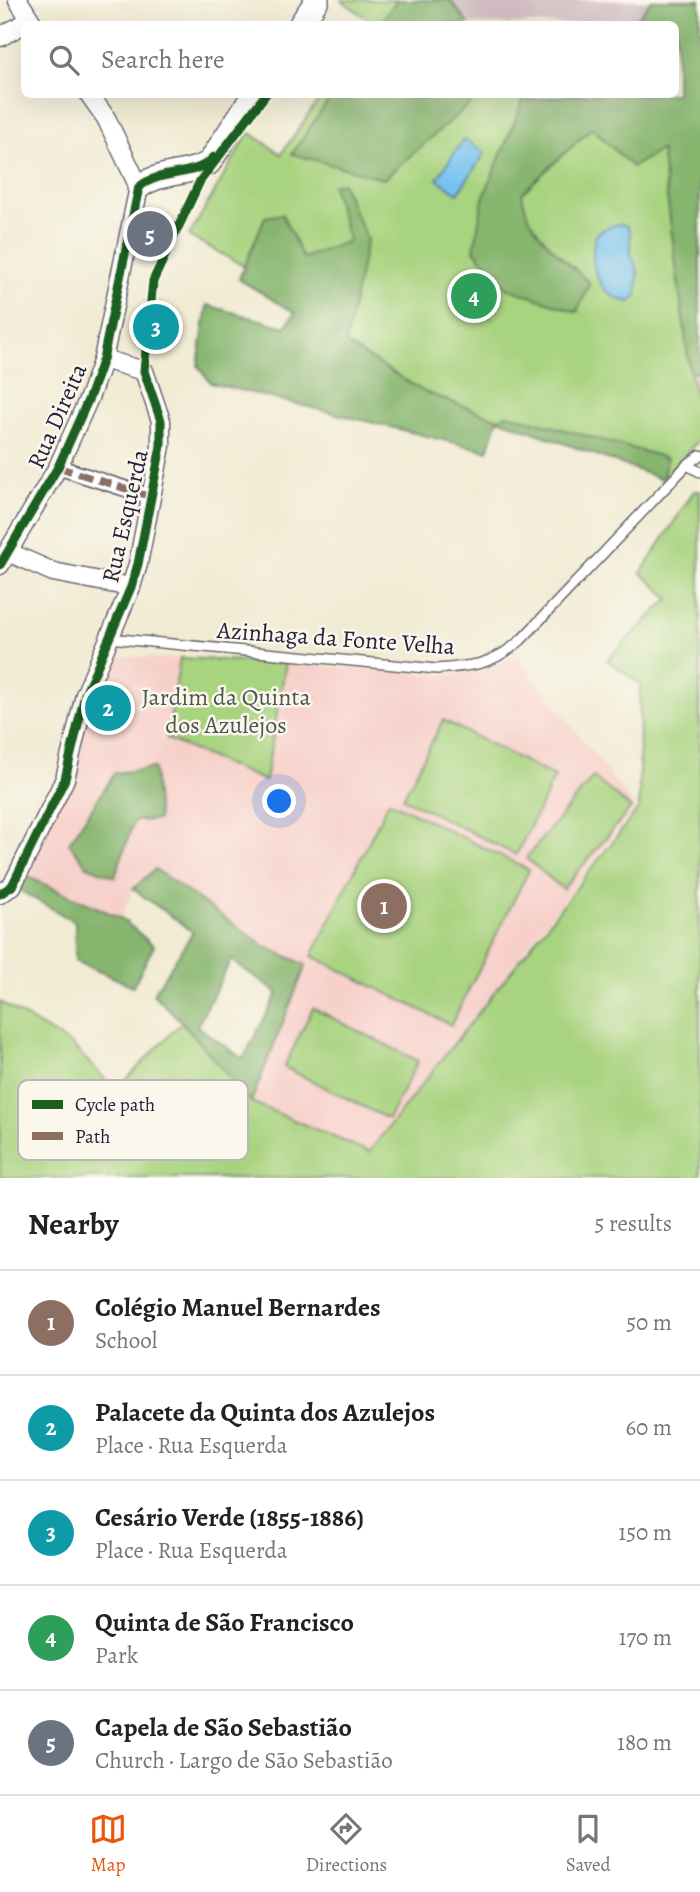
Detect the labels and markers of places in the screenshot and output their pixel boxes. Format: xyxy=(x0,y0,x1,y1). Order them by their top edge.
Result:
pin: 5 xyxy=(127,208,173,260)
pin: 4 xyxy=(451,270,497,322)
pin: 3 xyxy=(133,301,179,353)
pin: 2 xyxy=(85,682,131,734)
pin: 1 xyxy=(361,880,407,932)

